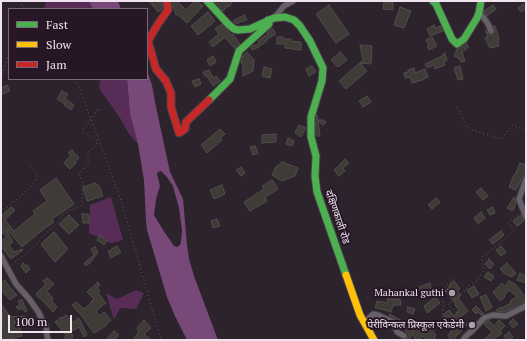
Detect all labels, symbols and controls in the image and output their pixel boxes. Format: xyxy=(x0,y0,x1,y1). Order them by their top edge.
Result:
legend xyxy=(8,8,148,80)
text: Fast xyxy=(46,17,68,32)
text: Slow xyxy=(46,37,71,52)
text: Jam xyxy=(46,57,67,72)
street label: दक्षिणकाली रोड xyxy=(322,188,352,246)
place label: Mahankal guthi xyxy=(374,287,444,299)
marker: Mahankal guthi xyxy=(447,288,457,298)
scale bar xyxy=(10,307,74,333)
text: 100 m xyxy=(15,314,47,329)
place label: पेरीविन्कल प्रिस्कूल एकेडेमी xyxy=(367,319,464,331)
marker: पेरीविन्कल प्रिस्कूल एकेडेमी xyxy=(467,320,477,330)

